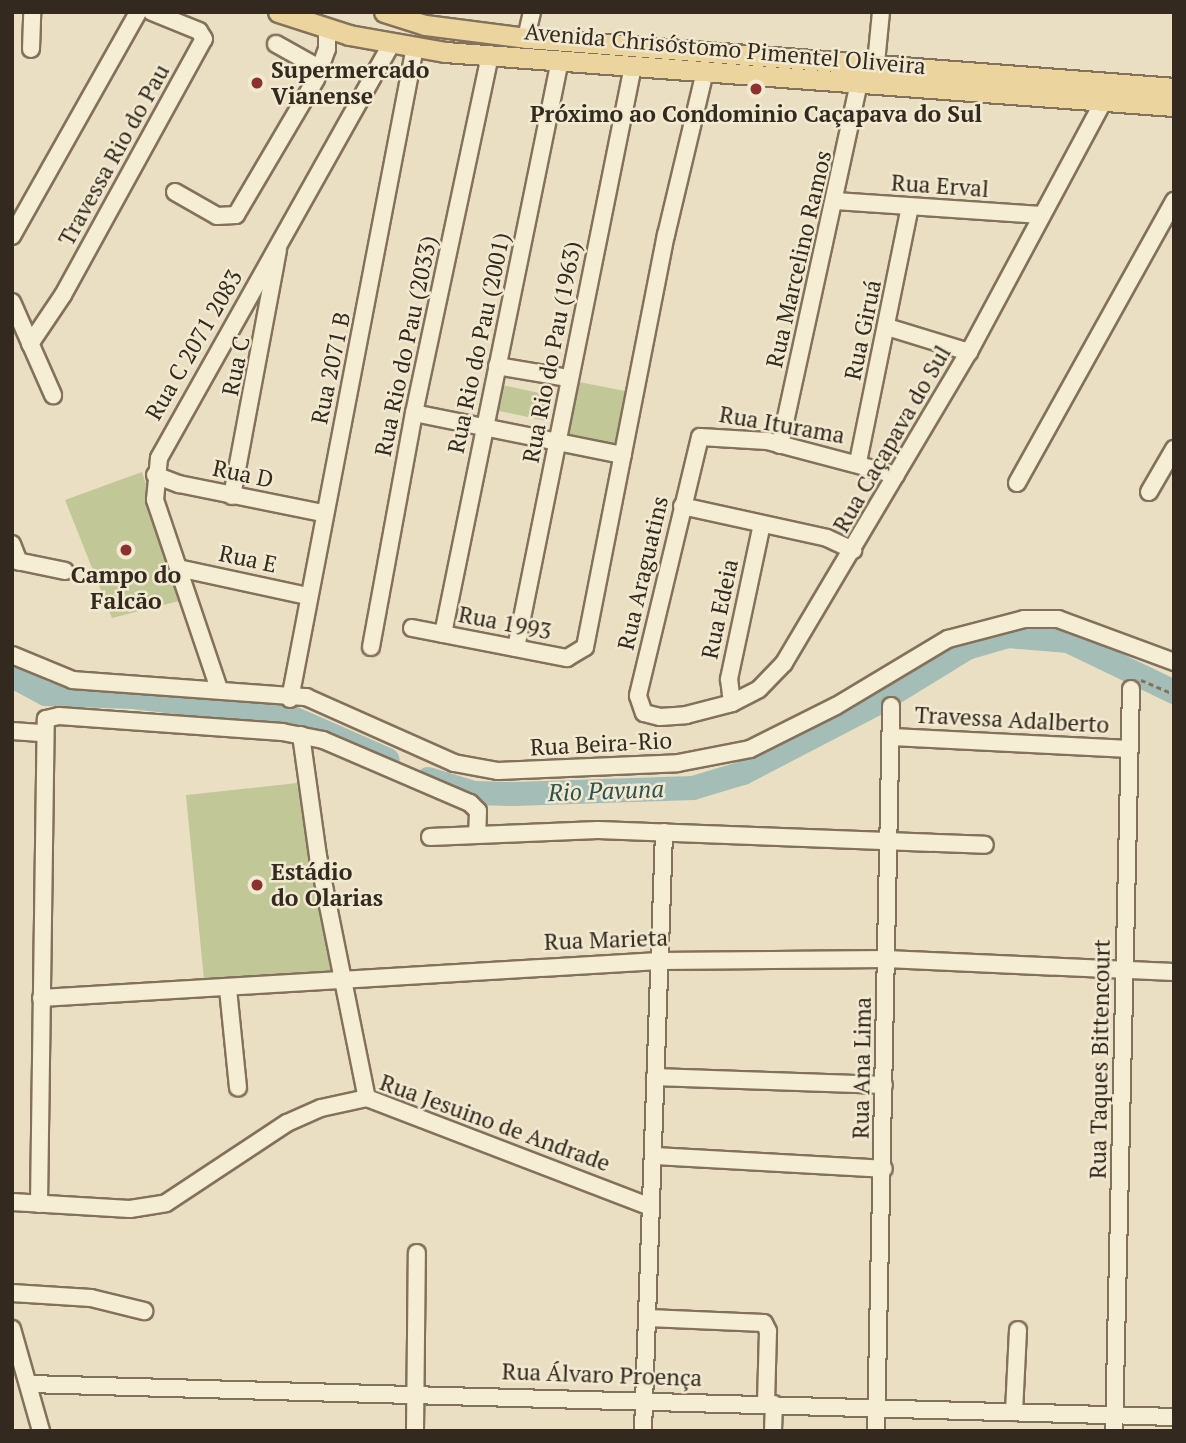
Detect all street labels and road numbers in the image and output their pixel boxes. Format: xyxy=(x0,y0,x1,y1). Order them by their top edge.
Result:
street label: Avenida Chrisóstomo Pimentel Oliveira xyxy=(523,18,927,80)
street label: Travessa Rio do Pau xyxy=(53,59,175,251)
street label: Rua Marcelino Ramos xyxy=(761,148,837,370)
street label: Rua Erval xyxy=(890,169,990,203)
street label: Rua Rio do Pau (2001) xyxy=(442,230,516,456)
street label: Rua Rio do Pau (2033) xyxy=(369,233,443,459)
street label: Rua Rio do Pau (1963) xyxy=(517,239,587,465)
street label: Rua C 2071 2083 xyxy=(140,265,248,425)
street label: Rua Giruá xyxy=(839,278,887,382)
street label: Rua 2071 B xyxy=(306,309,356,427)
street label: Rua C xyxy=(216,334,256,398)
street label: Rua Caçapava do Sul xyxy=(827,341,957,537)
street label: Rua Iturama xyxy=(717,400,847,450)
street label: Rua D xyxy=(210,454,276,494)
street label: Rua Araguatins xyxy=(612,493,674,653)
street label: Rua E xyxy=(217,539,279,579)
street label: Rua Edeia xyxy=(696,557,744,661)
street label: Rua 1993 xyxy=(456,600,554,646)
street label: Travessa Adalberto xyxy=(914,701,1110,739)
street label: Rua Beira-Rio xyxy=(529,726,673,762)
street label: Rua Marieta xyxy=(544,924,668,956)
street label: Rua Taques Bittencourt xyxy=(1084,939,1116,1179)
street label: Rua Ana Lima xyxy=(847,996,877,1140)
street label: Rua Jesuino de Andrade xyxy=(376,1068,614,1178)
street label: Rua Álvaro Proença xyxy=(501,1358,703,1392)

